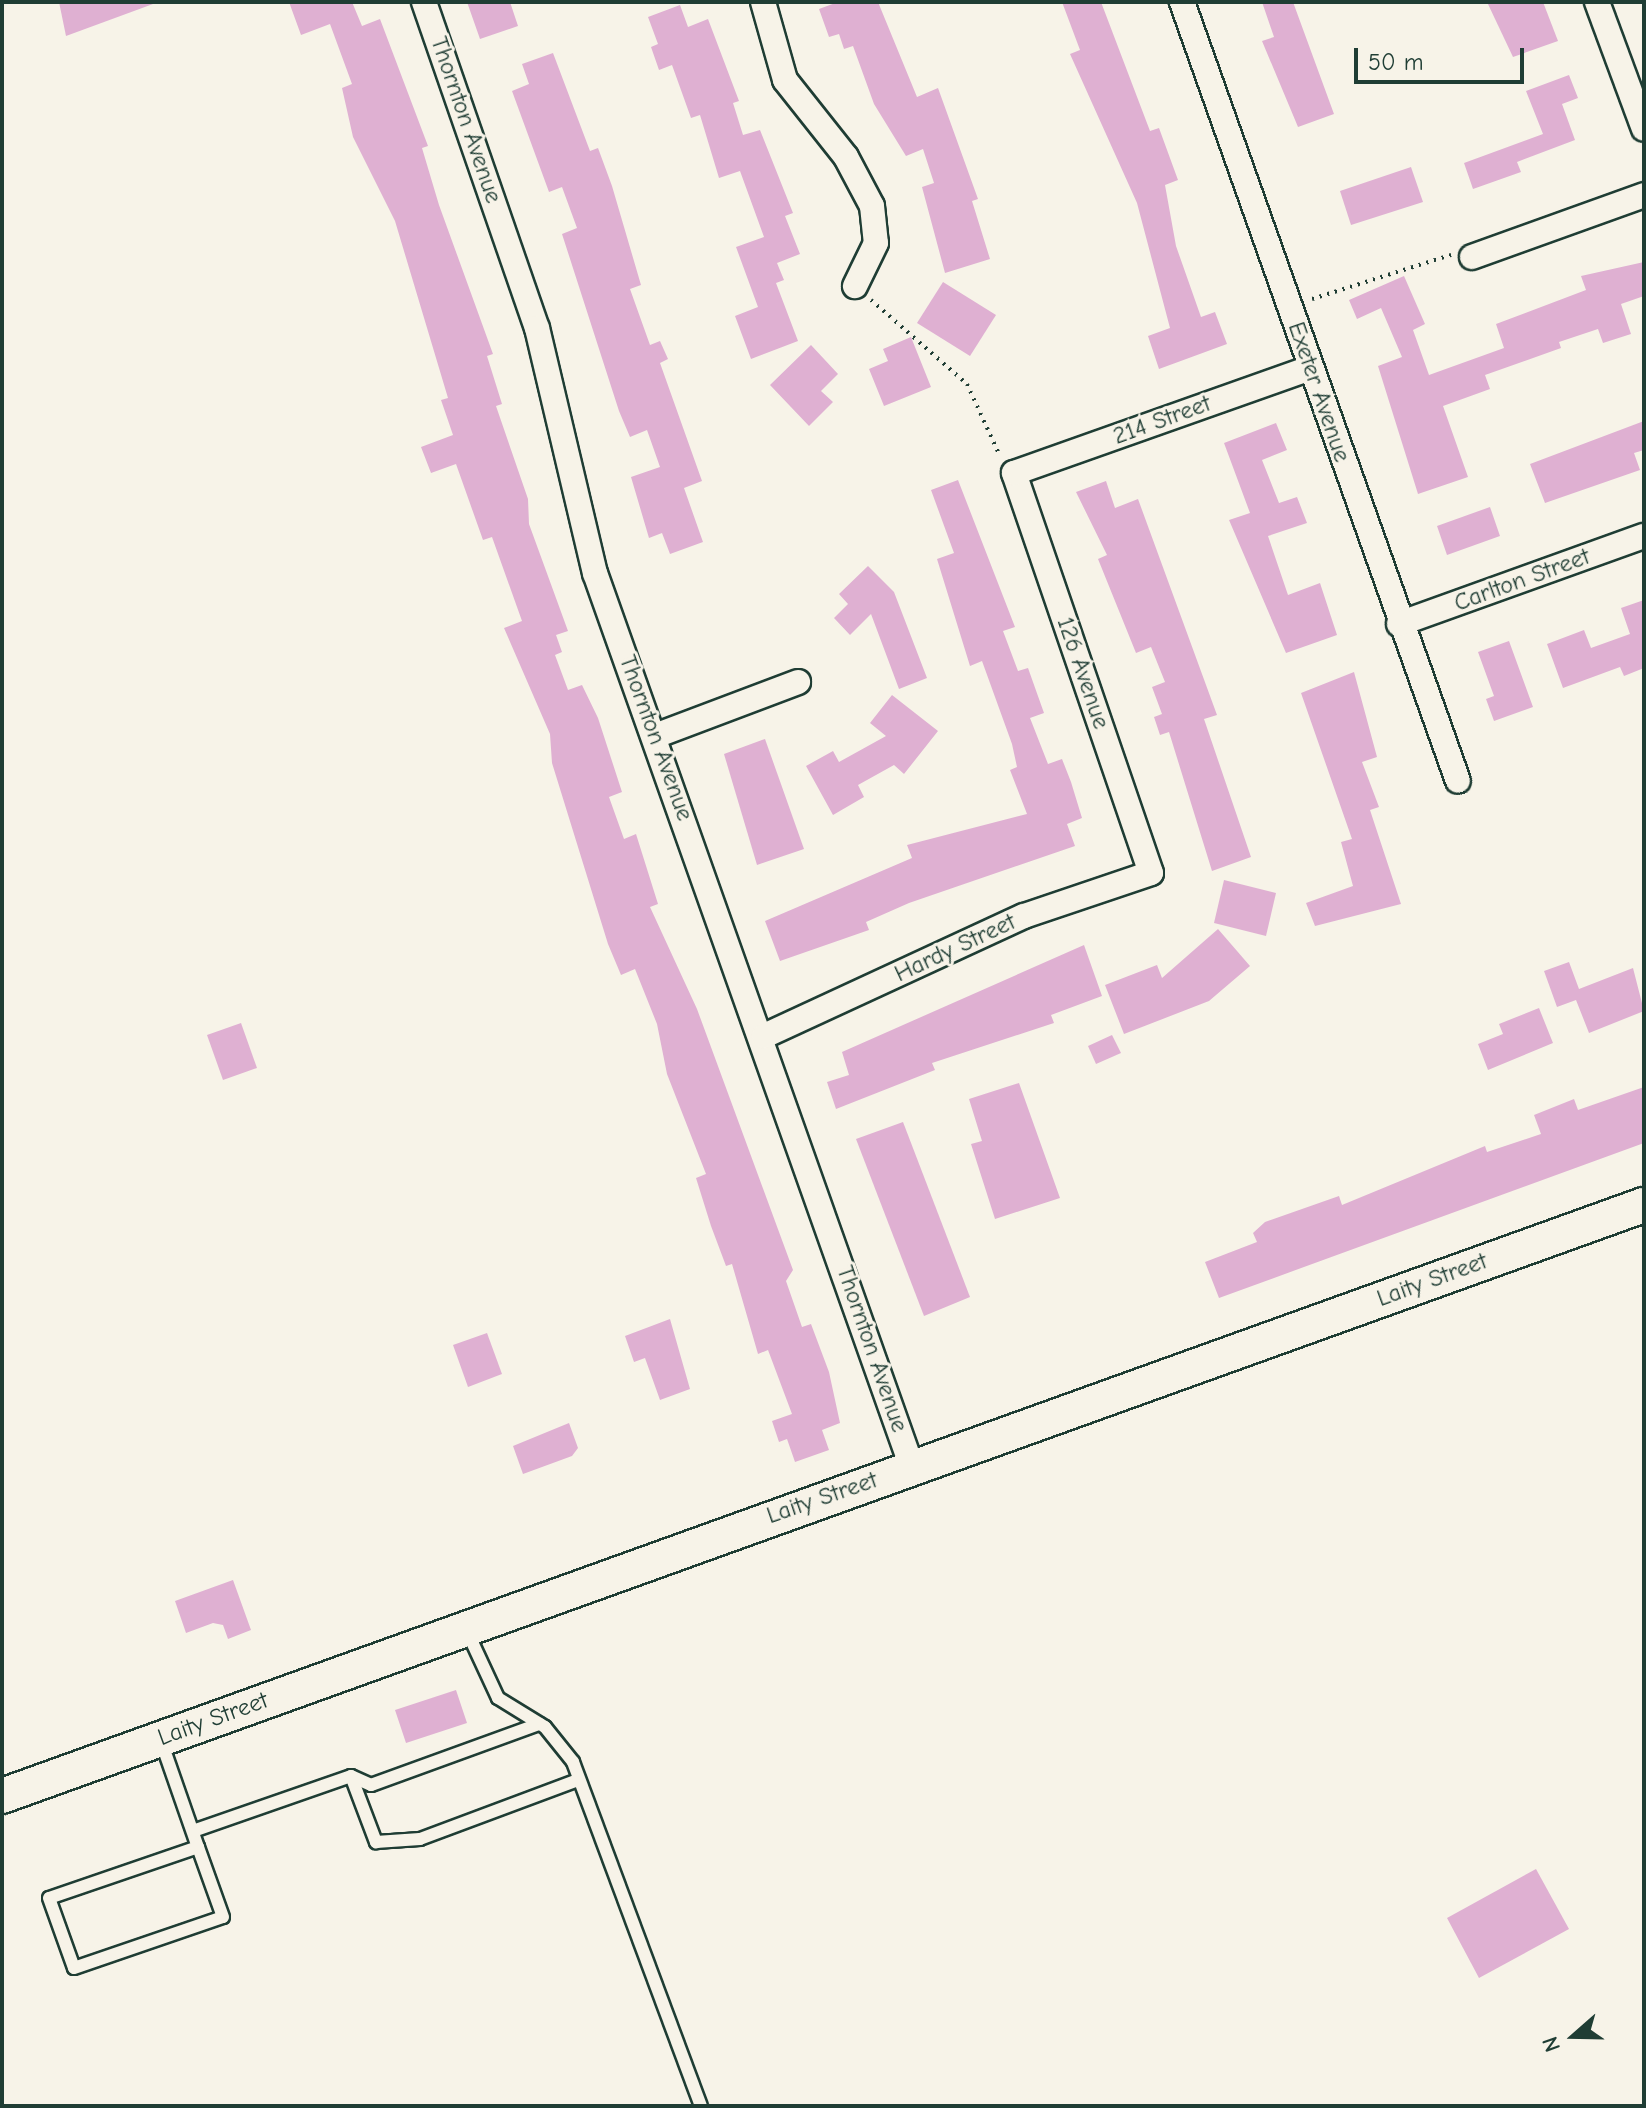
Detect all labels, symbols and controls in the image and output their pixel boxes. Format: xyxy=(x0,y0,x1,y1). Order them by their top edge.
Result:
scale bar xyxy=(1358,32,1528,82)
street label: Thornton Avenue xyxy=(424,33,508,207)
text: 50 m xyxy=(1368,48,1424,76)
street label: Exeter Avenue xyxy=(1282,318,1356,466)
street label: 214 Street xyxy=(1109,389,1215,451)
street label: Carlton Street xyxy=(1450,542,1594,618)
street label: 126 Avenue xyxy=(1050,613,1116,733)
street label: Thornton Avenue xyxy=(613,651,699,825)
street label: Hardy Street xyxy=(890,907,1020,989)
street label: Laity Street xyxy=(1373,1247,1491,1313)
street label: Thornton Avenue xyxy=(830,1262,914,1436)
street label: Laity Street xyxy=(763,1466,881,1530)
street label: Laity Street xyxy=(154,1686,272,1752)
north arrow xyxy=(1534,1996,1614,2076)
text: N xyxy=(1537,2033,1566,2055)

